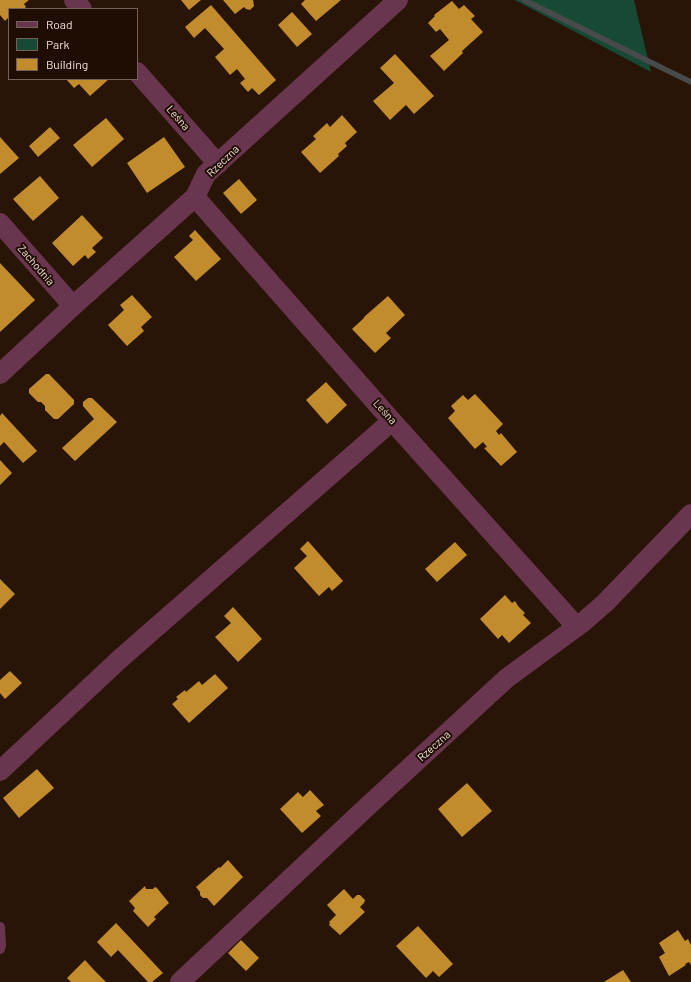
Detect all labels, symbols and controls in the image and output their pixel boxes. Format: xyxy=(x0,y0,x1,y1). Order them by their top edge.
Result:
legend xyxy=(8,8,138,80)
text: Road xyxy=(46,17,73,31)
text: Park xyxy=(46,37,70,51)
text: Building xyxy=(46,57,88,71)
street label: Leśna xyxy=(164,103,192,133)
street label: Rzeczna xyxy=(204,142,242,180)
street label: Zachodnia xyxy=(15,242,57,288)
street label: Leśna xyxy=(370,397,400,427)
street label: Rzeczna xyxy=(415,728,453,764)

